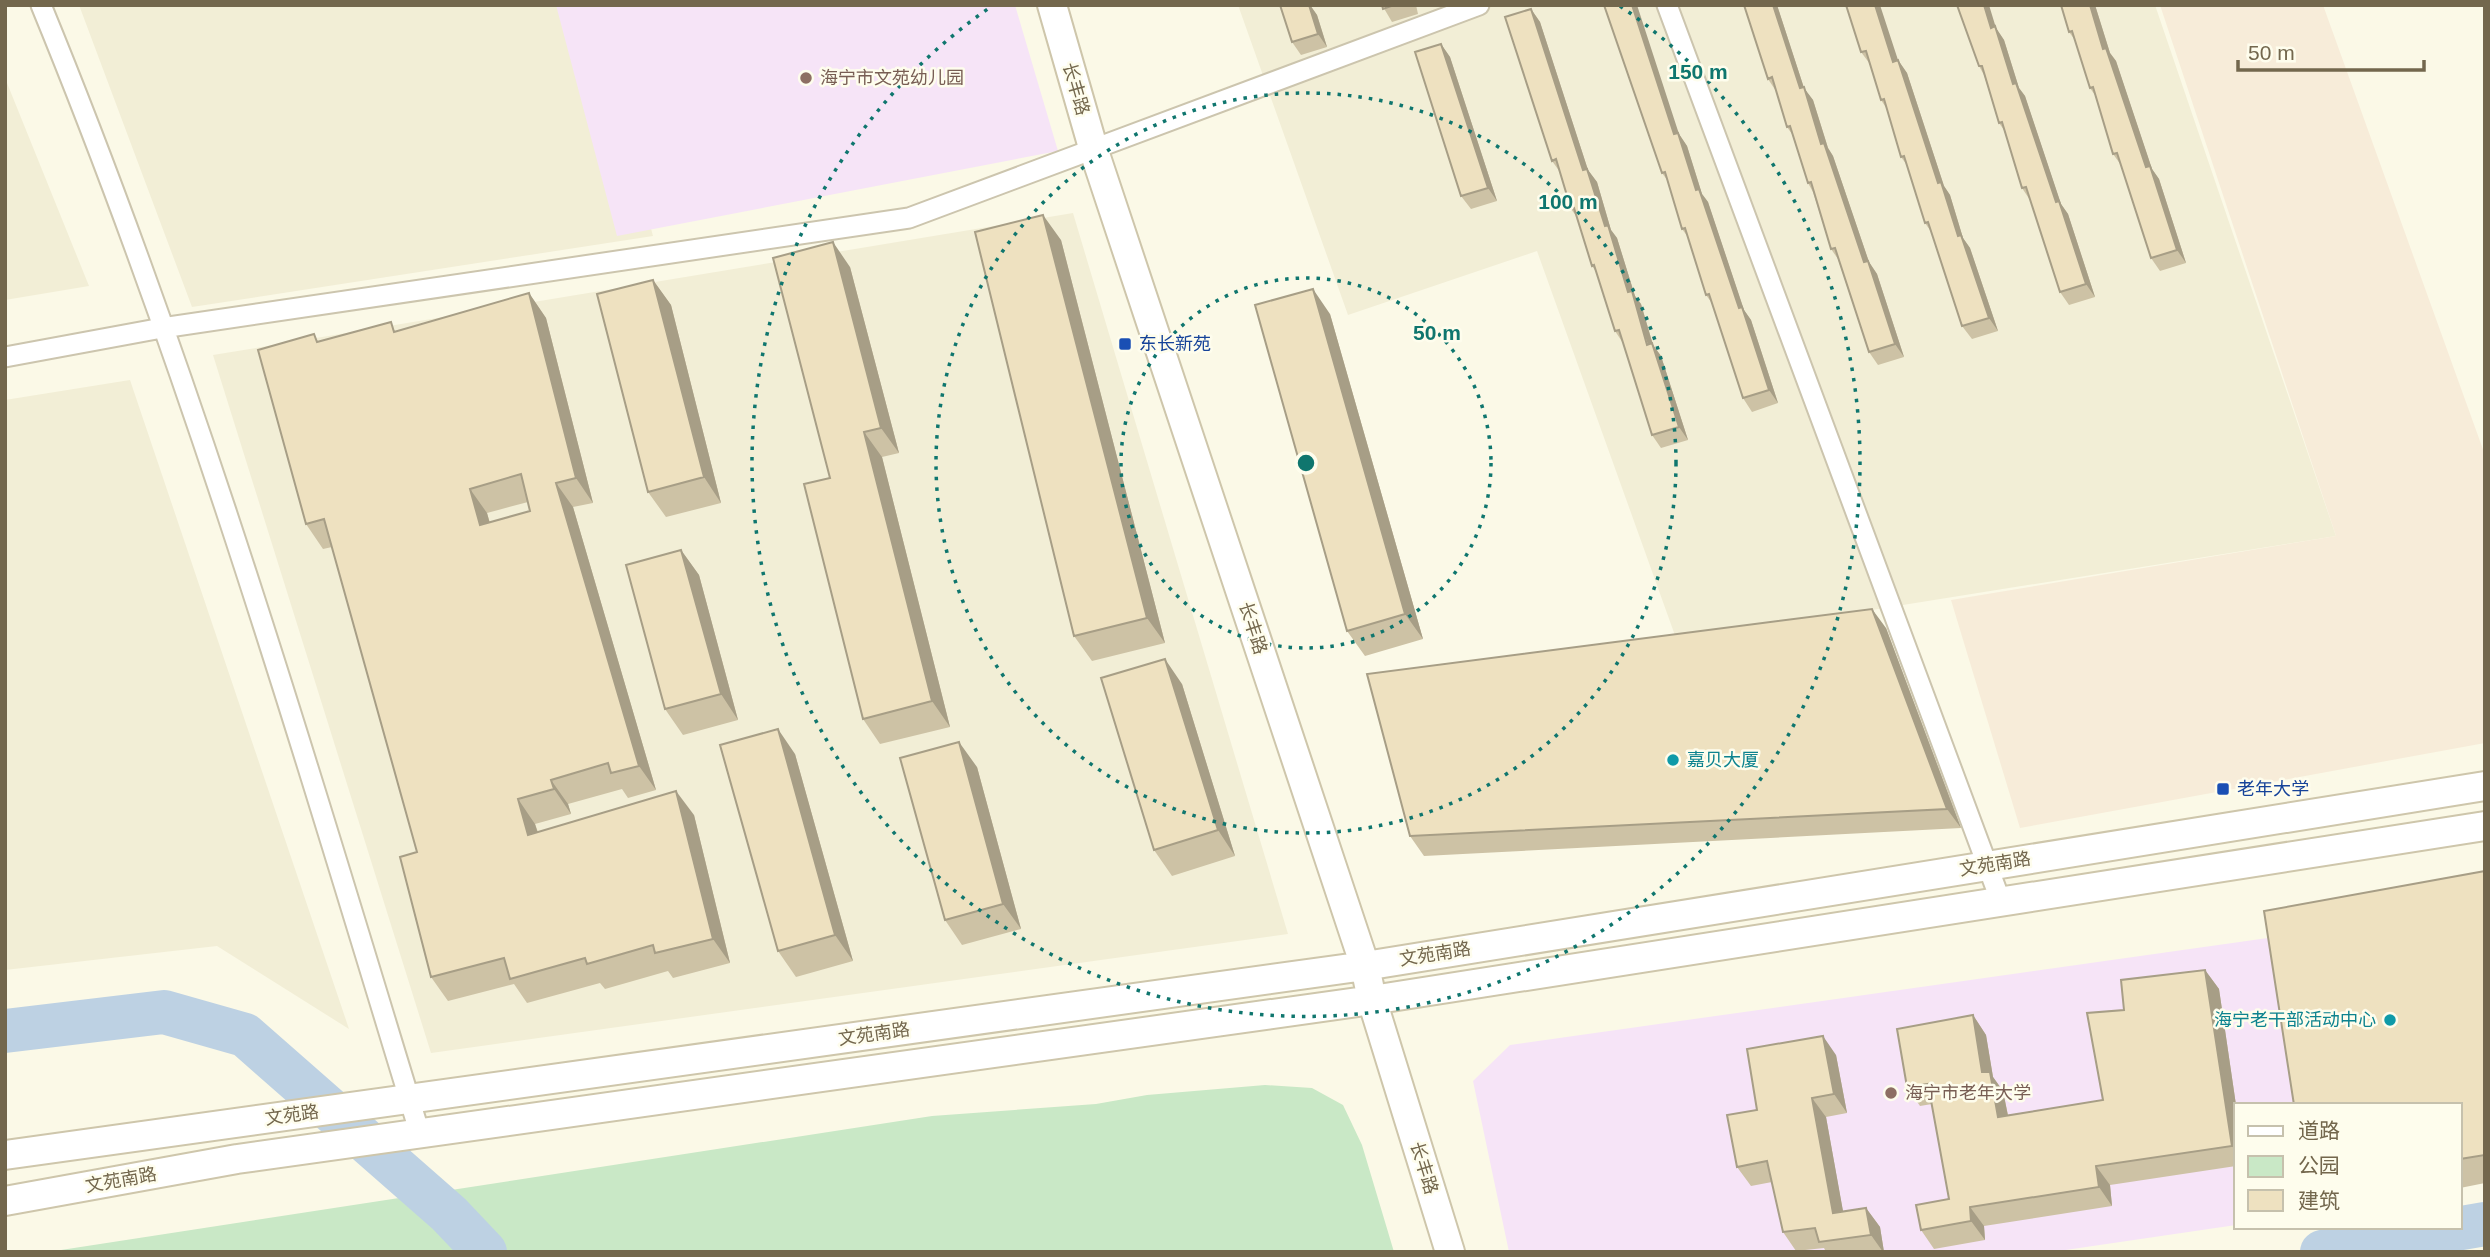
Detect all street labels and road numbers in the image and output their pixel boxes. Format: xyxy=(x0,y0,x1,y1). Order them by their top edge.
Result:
street label: 长丰路 xyxy=(1059,60,1093,118)
street label: 长丰路 xyxy=(1235,599,1271,657)
street label: 文苑南路 xyxy=(1958,848,2032,880)
street label: 文苑南路 xyxy=(1398,938,1472,970)
street label: 文苑南路 xyxy=(837,1019,911,1049)
street label: 文苑路 xyxy=(264,1101,320,1129)
street label: 长丰路 xyxy=(1407,1139,1441,1197)
street label: 文苑南路 xyxy=(84,1164,158,1196)

